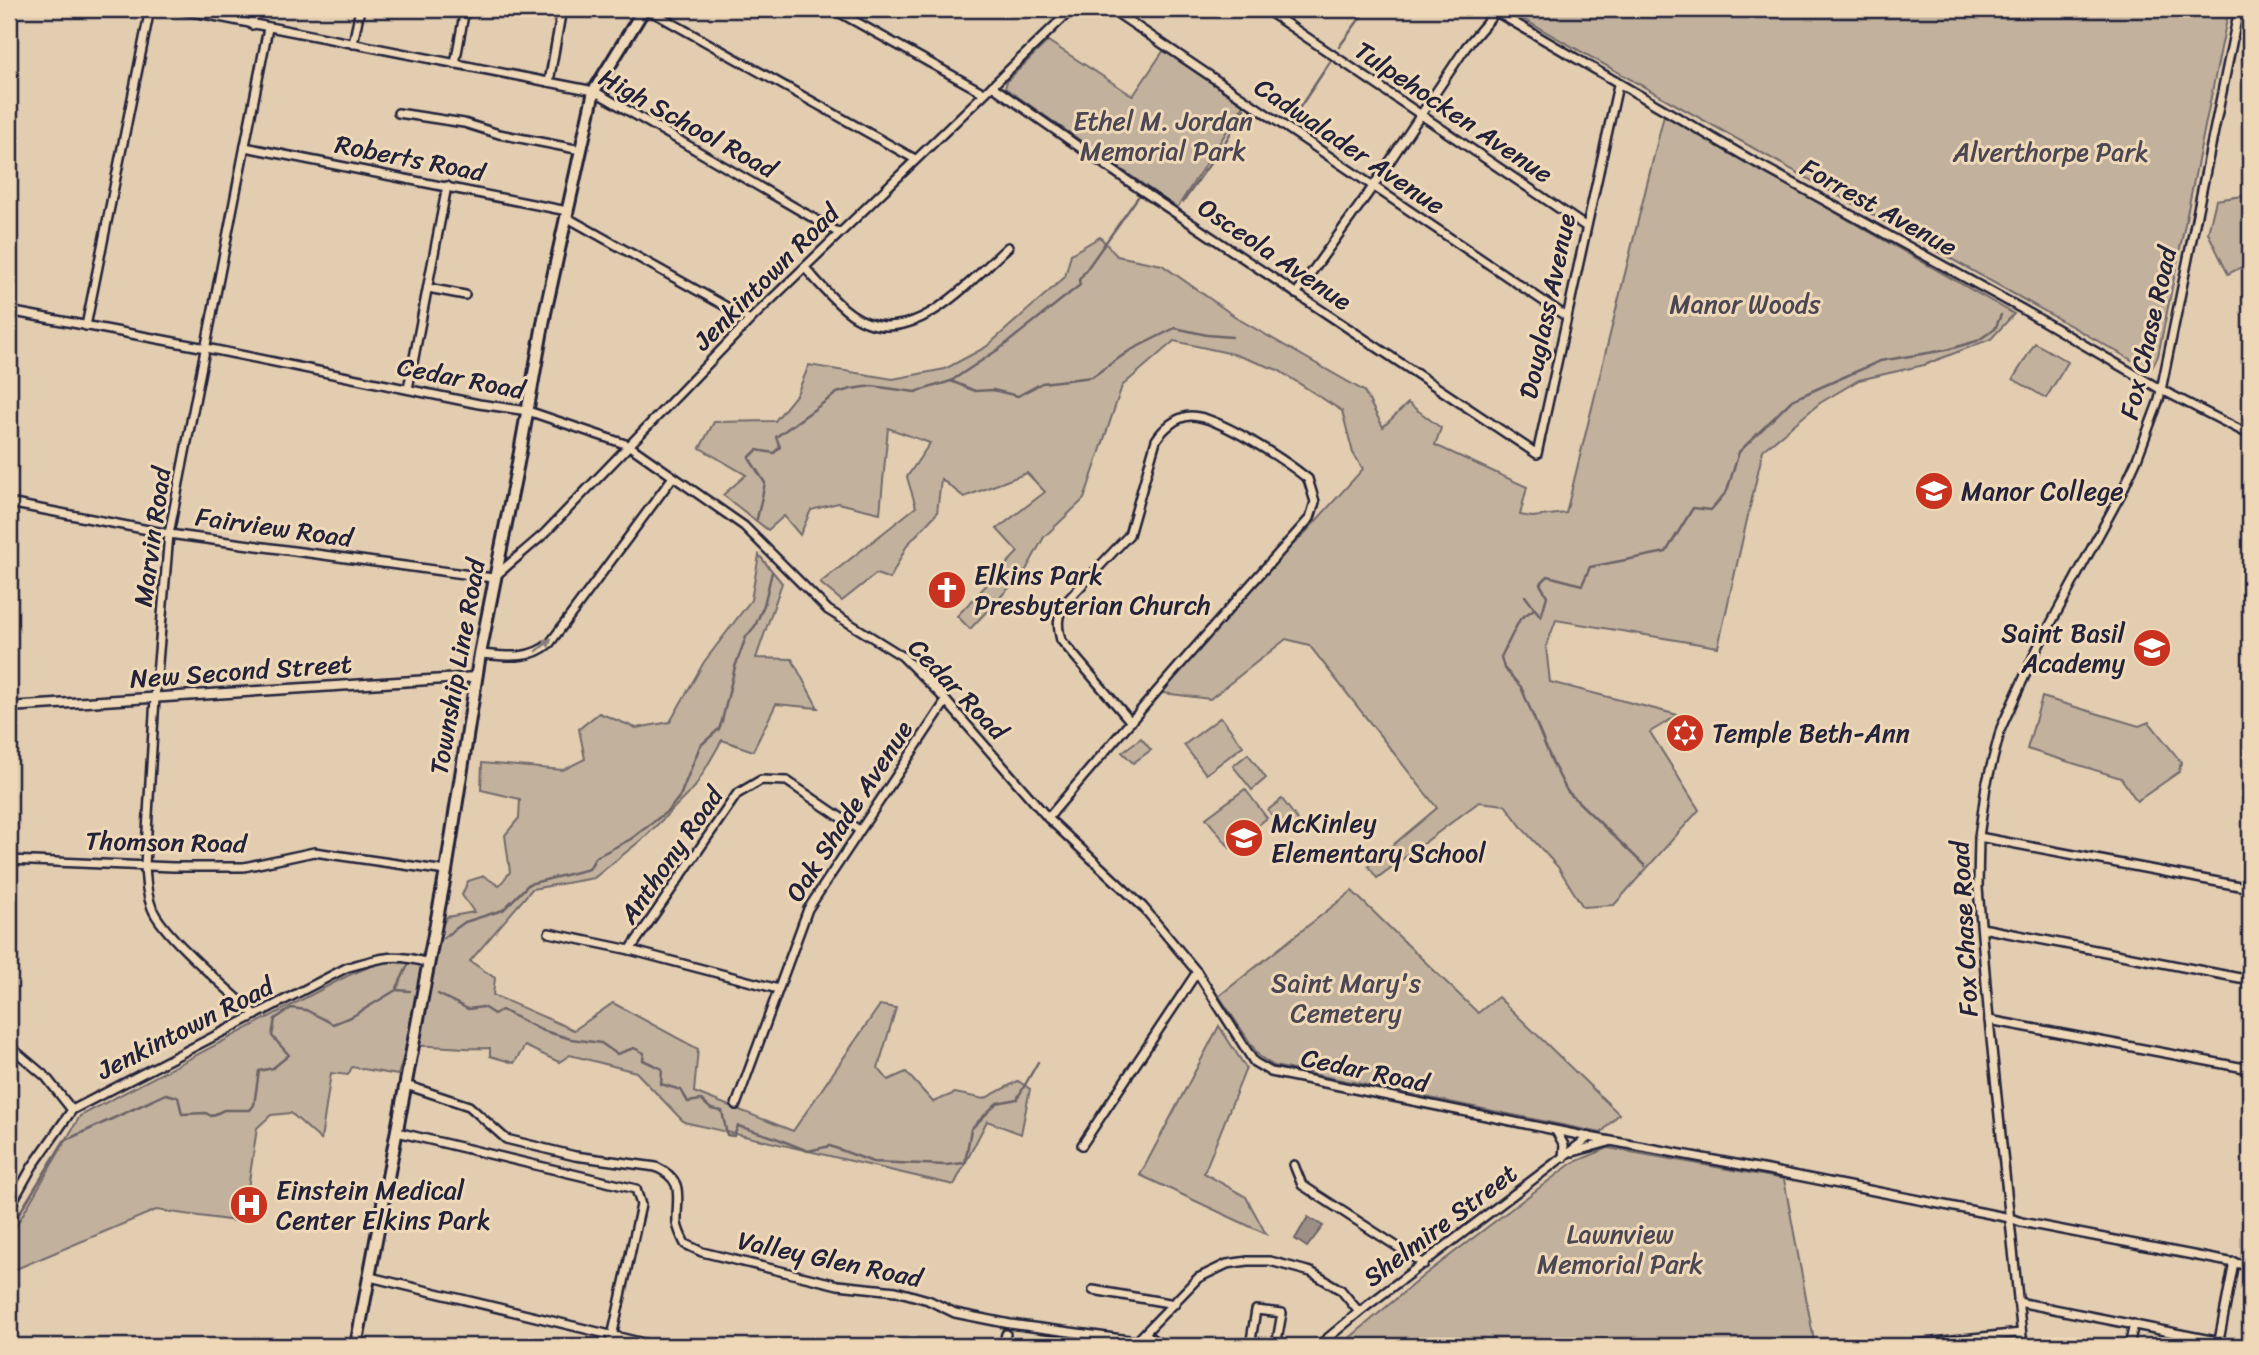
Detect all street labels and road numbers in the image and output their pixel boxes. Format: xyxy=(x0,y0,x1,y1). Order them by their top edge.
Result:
street label: Tulpehocken Avenue xyxy=(1345,28,1563,196)
street label: High School Road xyxy=(590,55,788,192)
street label: Cadwalader Avenue xyxy=(1245,65,1455,227)
street label: Roberts Road xyxy=(331,121,491,196)
street label: Forrest Avenue xyxy=(1792,145,1966,269)
street label: Osceola Avenue xyxy=(1188,185,1362,323)
street label: Jenkintown Road xyxy=(681,191,852,362)
street label: Douglass Avenue xyxy=(1505,208,1589,403)
street label: Fox Chase Road xyxy=(2106,240,2191,424)
street label: Cedar Road xyxy=(393,343,531,413)
street label: Marvin Road xyxy=(119,462,185,610)
street label: Fairview Road xyxy=(192,493,358,561)
street label: Township Line Road xyxy=(415,553,499,779)
street label: Cedar Road xyxy=(897,627,1021,753)
street label: New Second Street xyxy=(128,640,354,702)
street label: Oak Shade Avenue xyxy=(773,710,926,911)
street label: Anthony Road xyxy=(606,775,737,934)
street label: Thomson Road xyxy=(85,818,249,866)
street label: Fox Chase Road xyxy=(1936,838,1992,1018)
street label: Jenkintown Road xyxy=(87,963,284,1093)
street label: Cedar Road xyxy=(1297,1034,1435,1106)
street label: Shelmire Street xyxy=(1353,1151,1527,1299)
street label: Valley Glen Road xyxy=(733,1217,929,1301)

